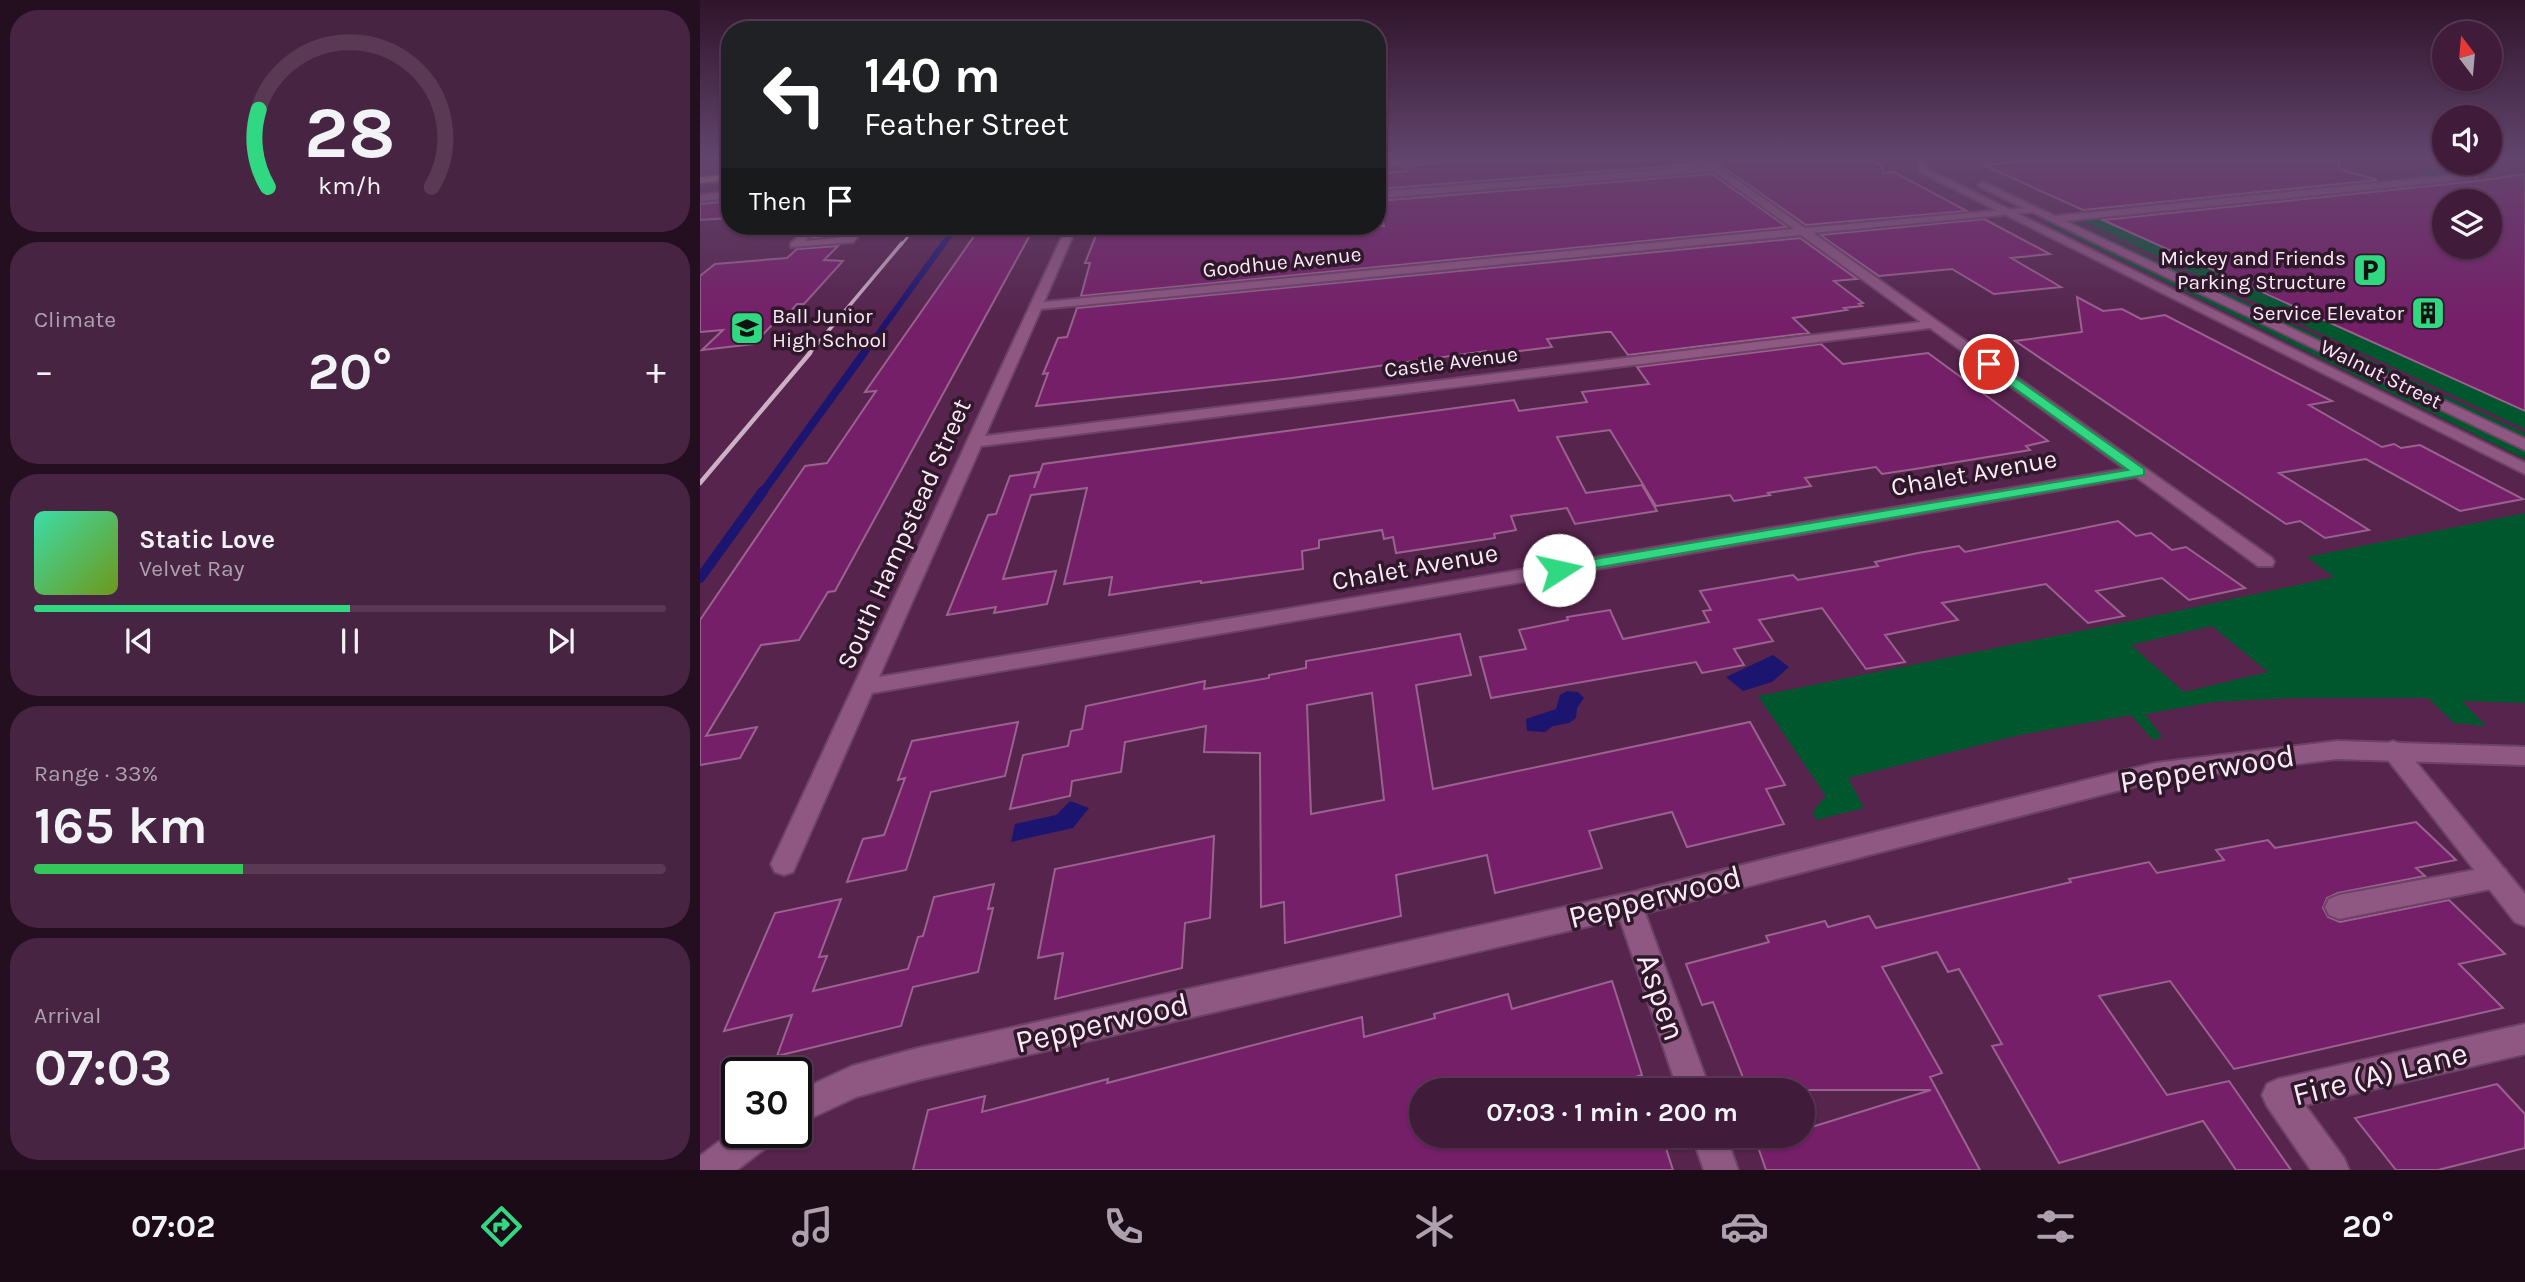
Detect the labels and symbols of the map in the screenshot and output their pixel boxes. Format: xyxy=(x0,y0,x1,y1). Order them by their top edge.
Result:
north arrow xyxy=(2432,21,2502,91)
street label: Goodhue Avenue xyxy=(1202,242,1362,282)
place label: Mickey and Friends Parking Structure xyxy=(2160,246,2346,294)
parking icon: Mickey and Friends Parking Structure xyxy=(2351,251,2389,289)
building icon: Service Elevator xyxy=(2409,294,2447,332)
place label: Service Elevator xyxy=(2252,301,2404,325)
place label: Ball Junior High School xyxy=(772,304,887,352)
school or university icon: Ball Junior High School xyxy=(728,309,766,347)
pin xyxy=(1959,334,2019,394)
street label: Walnut Street xyxy=(2317,334,2445,414)
street label: Castle Avenue xyxy=(1383,342,1519,382)
street label: South Hampstead Street xyxy=(830,394,978,674)
street label: Chalet Avenue xyxy=(1889,443,2059,503)
position arrow xyxy=(1522,533,1596,607)
street label: Chalet Avenue xyxy=(1330,537,1500,597)
street label: Pepperwood xyxy=(2117,737,2297,801)
street label: Pepperwood xyxy=(1565,858,1745,936)
street label: Aspen xyxy=(1629,949,1693,1045)
street label: Pepperwood xyxy=(1012,985,1192,1061)
street label: Fire (A) Lane xyxy=(2289,1034,2471,1114)
speed limit sign: 30 xyxy=(721,1057,812,1148)

